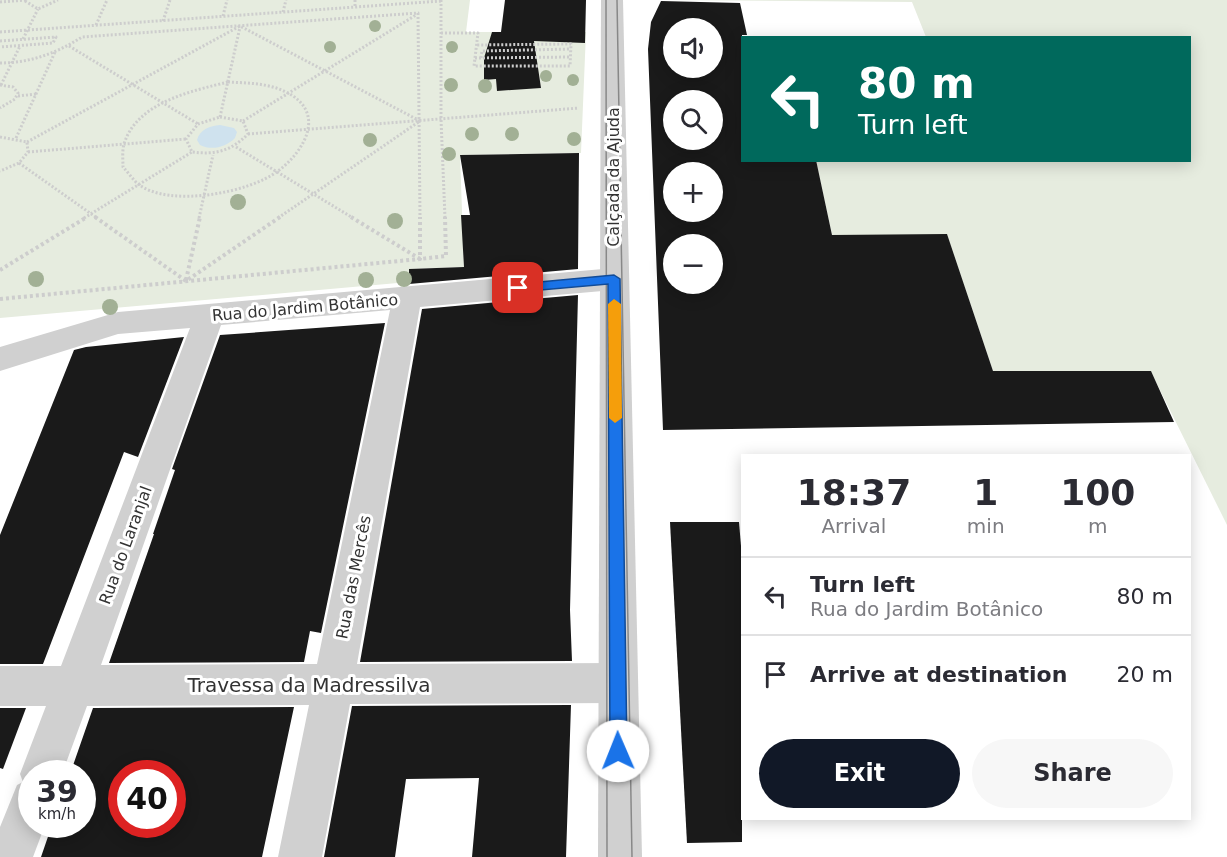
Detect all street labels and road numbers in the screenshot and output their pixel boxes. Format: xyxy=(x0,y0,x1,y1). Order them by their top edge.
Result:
street label: Calçada da Ajuda xyxy=(604,107,623,247)
street label: Rua do Jardim Botânico xyxy=(211,290,399,325)
street label: Rua do Laranjal xyxy=(95,483,156,607)
street label: Rua das Mercês xyxy=(332,514,375,641)
street label: Travessa da Madressilva xyxy=(187,673,431,697)

